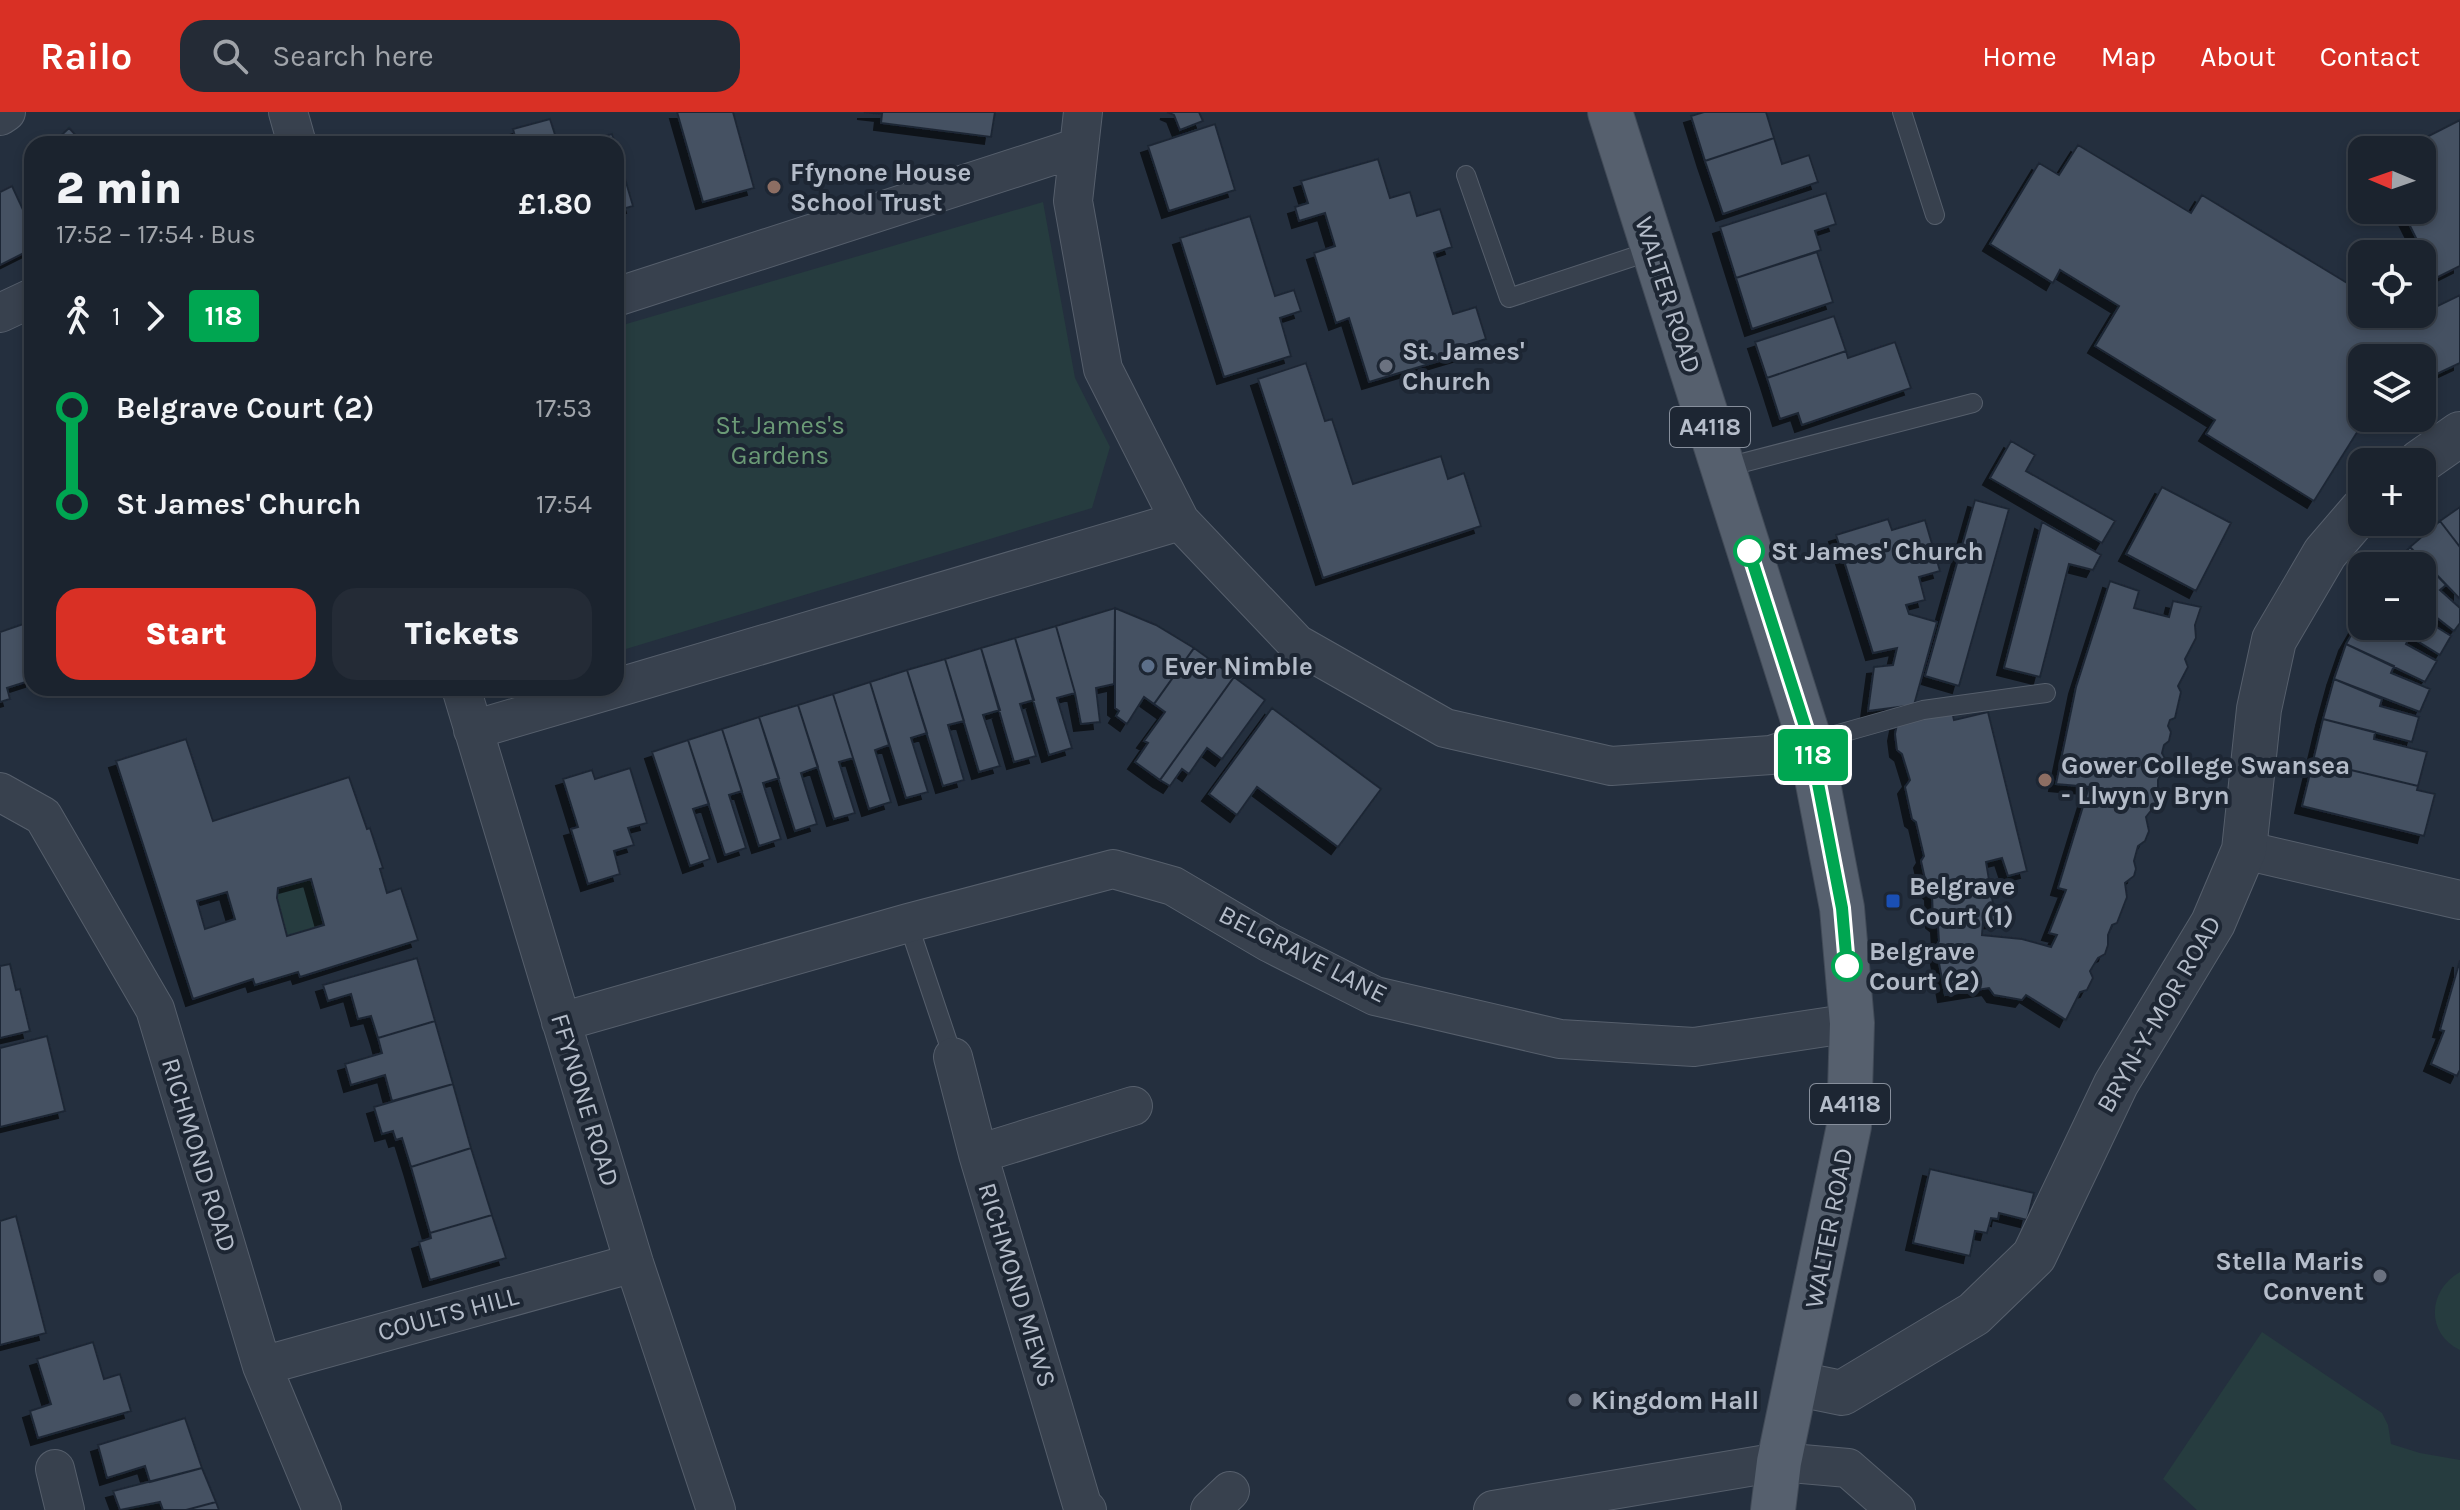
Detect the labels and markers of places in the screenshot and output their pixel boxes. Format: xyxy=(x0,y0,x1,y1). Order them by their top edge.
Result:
place label: Ffynone House School Trust xyxy=(790,157,971,218)
marker: Ffynone House School Trust xyxy=(765,178,783,196)
place label: St. James' Church xyxy=(1402,336,1525,397)
marker: St. James' Church xyxy=(1377,357,1395,375)
marker: St James' Church xyxy=(1734,536,1764,566)
place label: St James' Church xyxy=(1771,536,1984,567)
place label: Ever Nimble xyxy=(1164,651,1313,682)
marker: Ever Nimble xyxy=(1139,657,1157,675)
place label: Gower College Swansea - Llwyn y Bryn xyxy=(2061,750,2350,811)
marker: Gower College Swansea - Llwyn y Bryn xyxy=(2036,771,2054,789)
place label: Belgrave Court (1) xyxy=(1909,871,2015,932)
marker: Belgrave Court (1) xyxy=(1884,892,1902,910)
place label: Belgrave Court (2) xyxy=(1869,936,1980,997)
marker: Belgrave Court (2) xyxy=(1832,951,1862,981)
place label: Stella Maris Convent xyxy=(2215,1246,2364,1307)
marker: Stella Maris Convent xyxy=(2371,1267,2389,1285)
place label: Kingdom Hall xyxy=(1591,1385,1759,1416)
marker: Kingdom Hall xyxy=(1566,1391,1584,1409)

